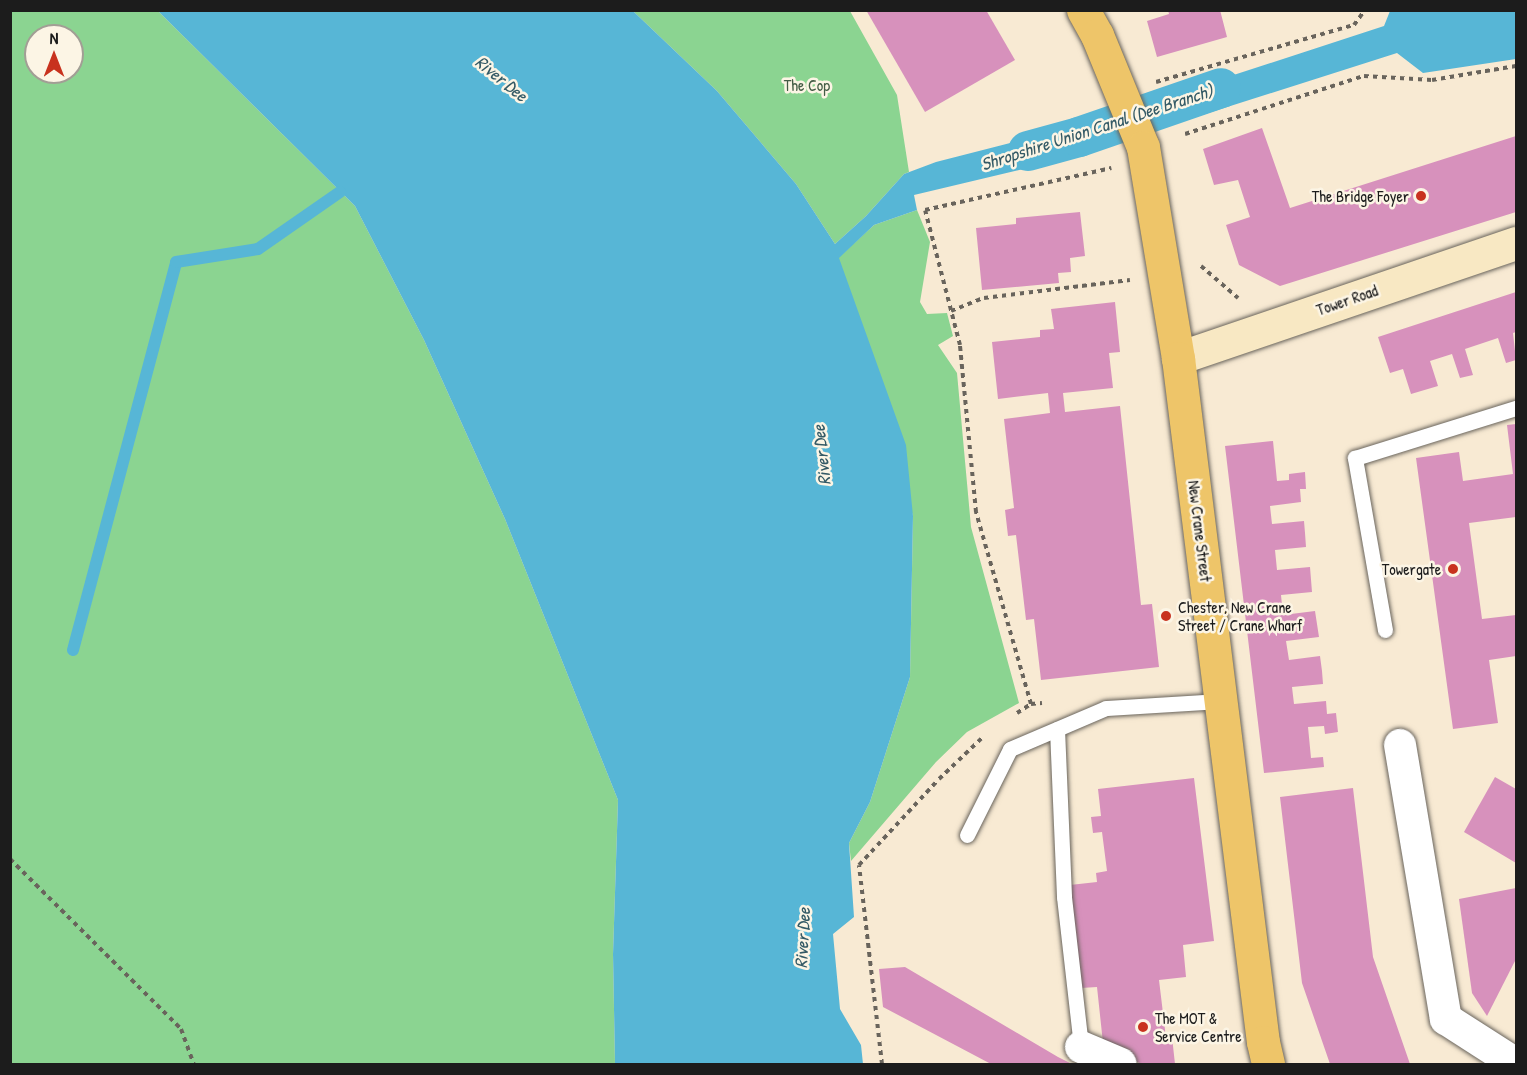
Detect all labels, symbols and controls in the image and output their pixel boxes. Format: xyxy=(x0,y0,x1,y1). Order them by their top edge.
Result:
north arrow xyxy=(24,24,84,84)
text: N xyxy=(50,27,58,49)
water label: River Dee xyxy=(471,52,531,106)
park label: The Cop xyxy=(784,75,830,95)
water label: Shropshire Union Canal (Dee Branch) xyxy=(978,80,1216,176)
place label: The Bridge Foyer xyxy=(1312,186,1409,206)
marker: The Bridge Foyer xyxy=(1414,189,1428,203)
street label: Tower Road xyxy=(1314,281,1380,319)
water label: River Dee xyxy=(808,424,836,486)
street label: New Crane Street xyxy=(1184,479,1216,583)
place label: Towergate xyxy=(1382,559,1441,579)
marker: Towergate xyxy=(1446,562,1460,576)
place label: Chester, New Crane Street / Crane Wharf xyxy=(1178,597,1303,635)
marker: Chester, New Crane Street / Crane Wharf xyxy=(1159,609,1173,623)
water label: River Dee xyxy=(791,907,815,969)
place label: The MOT & Service Centre xyxy=(1155,1008,1242,1046)
marker: The MOT & Service Centre xyxy=(1136,1020,1150,1034)

